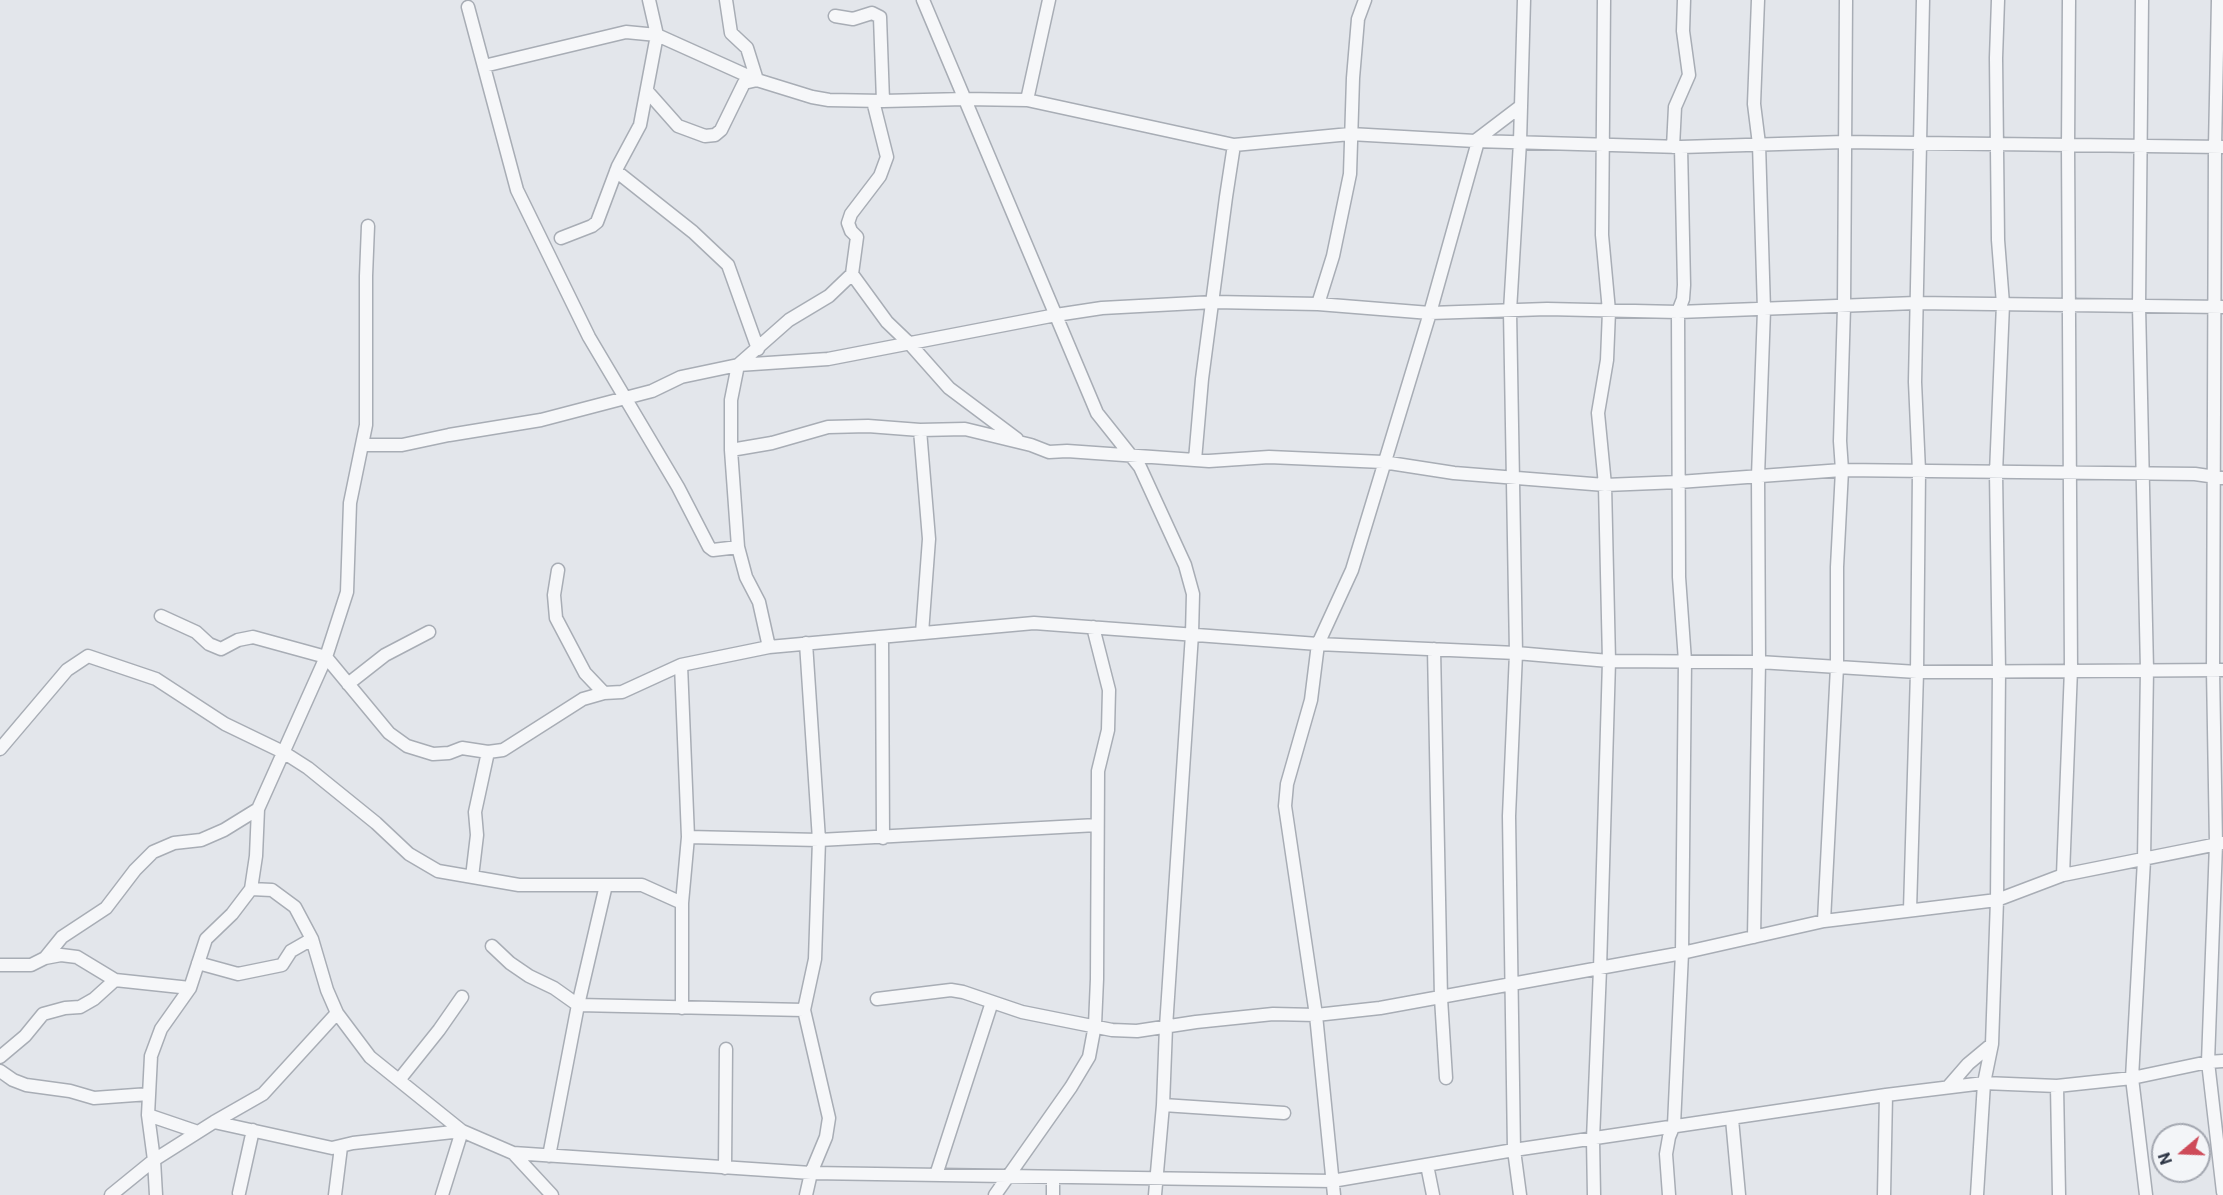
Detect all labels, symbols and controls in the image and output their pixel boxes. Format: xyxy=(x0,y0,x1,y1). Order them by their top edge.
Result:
north arrow xyxy=(2151,1123,2211,1183)
text: N xyxy=(2155,1150,2176,1167)

